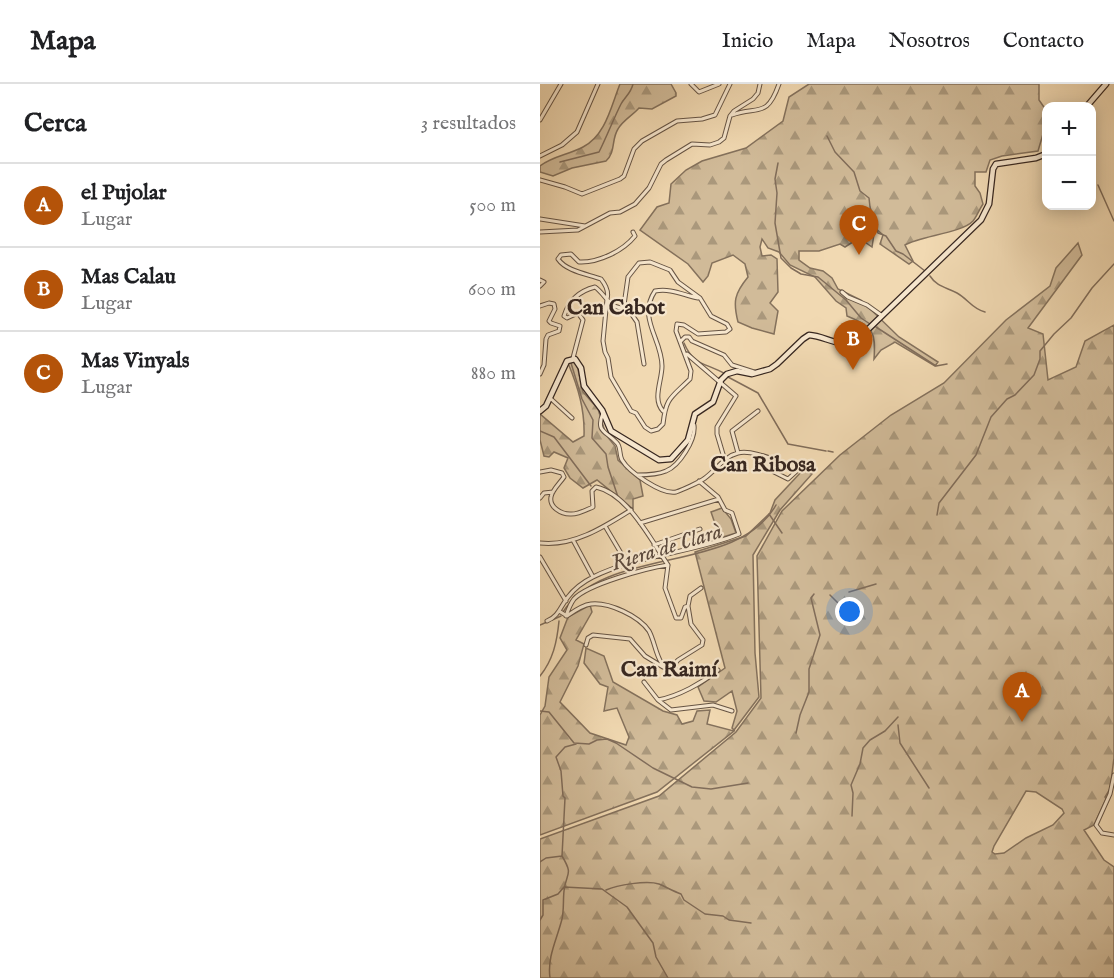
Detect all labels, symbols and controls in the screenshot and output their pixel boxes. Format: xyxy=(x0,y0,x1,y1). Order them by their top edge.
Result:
text: Mapa xyxy=(30,24,96,59)
text: Inicio xyxy=(722,28,773,55)
text: Mapa xyxy=(806,28,856,55)
text: Nosotros xyxy=(889,28,970,55)
text: Contacto xyxy=(1003,28,1084,55)
map controls xyxy=(1042,102,1096,210)
button: + xyxy=(1042,102,1096,156)
text: Cerca xyxy=(24,107,86,140)
text: 3 resultados xyxy=(421,111,516,136)
button: − xyxy=(1042,156,1096,210)
text: el Pujolar xyxy=(81,179,167,207)
text: A xyxy=(37,193,50,218)
text: 500 m xyxy=(469,193,516,218)
pin: C xyxy=(840,206,878,255)
text: Lugar xyxy=(81,207,132,232)
text: Mas Calau xyxy=(81,263,176,291)
text: B xyxy=(37,277,50,302)
text: 600 m xyxy=(468,277,516,302)
text: Lugar xyxy=(81,291,132,316)
district label: Can Cabot xyxy=(567,294,666,322)
pin: B xyxy=(834,320,872,370)
text: Mas Vinyals xyxy=(81,347,189,375)
text: C xyxy=(36,361,51,386)
text: 880 m xyxy=(471,361,516,386)
text: Lugar xyxy=(81,375,132,400)
district label: Can Ribosa xyxy=(710,451,816,479)
water label: Riera de Clarà xyxy=(608,518,726,578)
your location xyxy=(835,597,864,626)
district label: Can Raimí xyxy=(621,656,719,684)
pin: A xyxy=(1002,672,1042,722)

